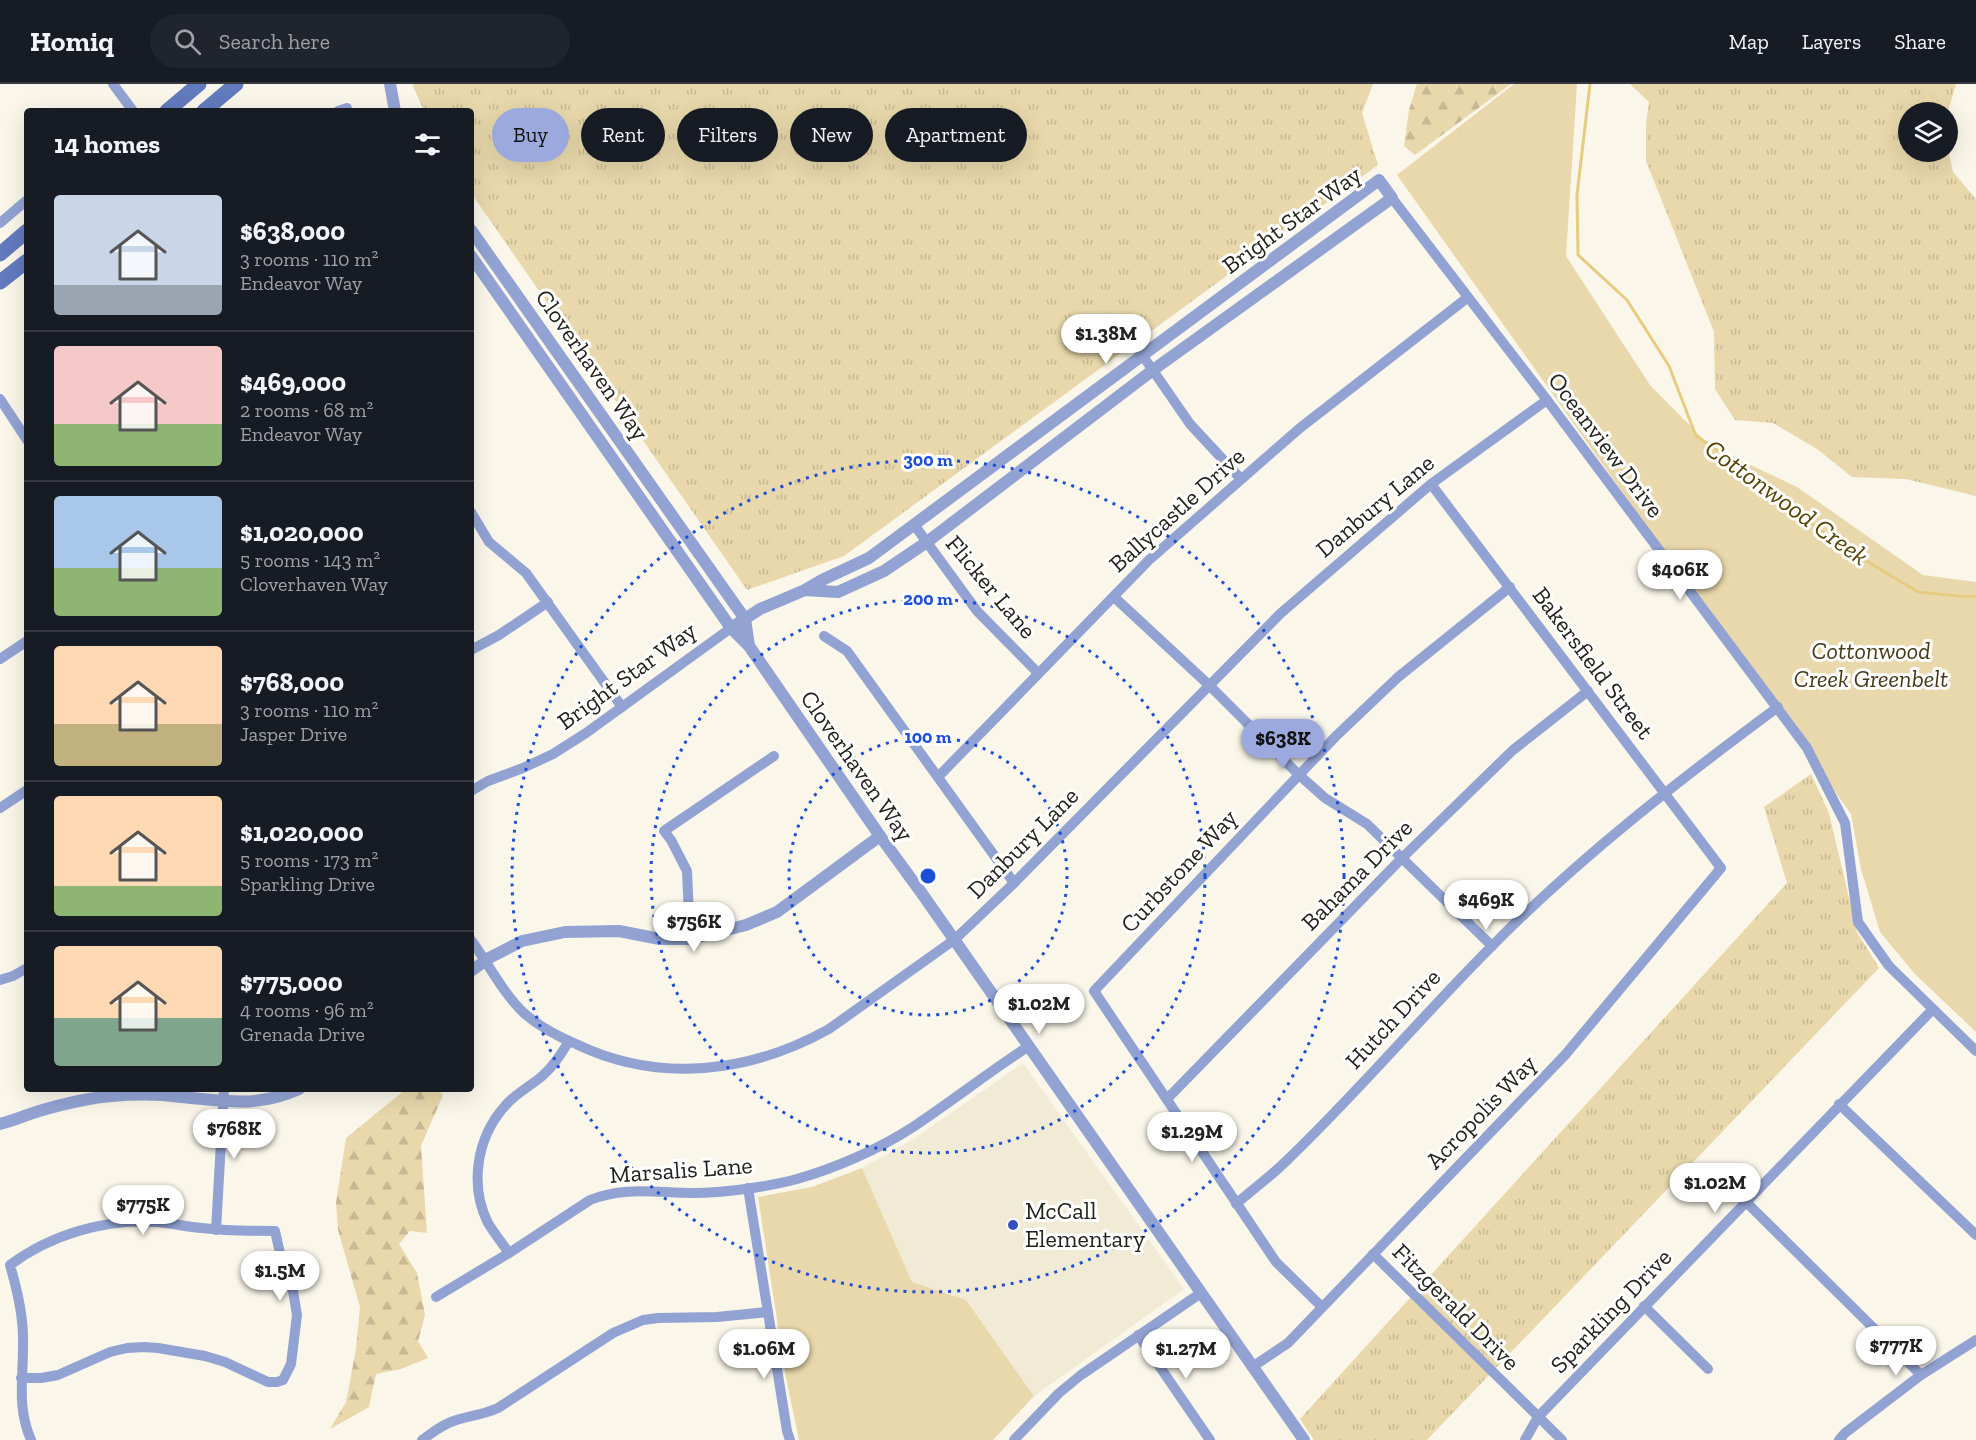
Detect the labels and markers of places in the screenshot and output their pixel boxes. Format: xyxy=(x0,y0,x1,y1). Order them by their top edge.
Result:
pin: $1.38M xyxy=(1057,314,1155,365)
pin: $406K xyxy=(1638,550,1722,601)
pin: $638K xyxy=(1241,719,1325,770)
centre of rings xyxy=(918,866,938,886)
pin: $469K xyxy=(1444,880,1528,931)
pin: $756K xyxy=(652,902,736,953)
pin: $1.02M xyxy=(990,984,1088,1035)
pin: $768K xyxy=(192,1109,276,1160)
pin: $1.29M xyxy=(1143,1112,1241,1163)
pin: $1.02M xyxy=(1666,1163,1764,1214)
pin: $775K xyxy=(101,1185,185,1236)
place label: McCall Elementary xyxy=(1025,1196,1146,1253)
marker: McCall Elementary xyxy=(1006,1218,1020,1232)
pin: $1.5M xyxy=(238,1251,322,1302)
pin: $777K xyxy=(1854,1326,1938,1377)
pin: $1.06M xyxy=(715,1329,813,1380)
pin: $1.27M xyxy=(1137,1329,1235,1380)

